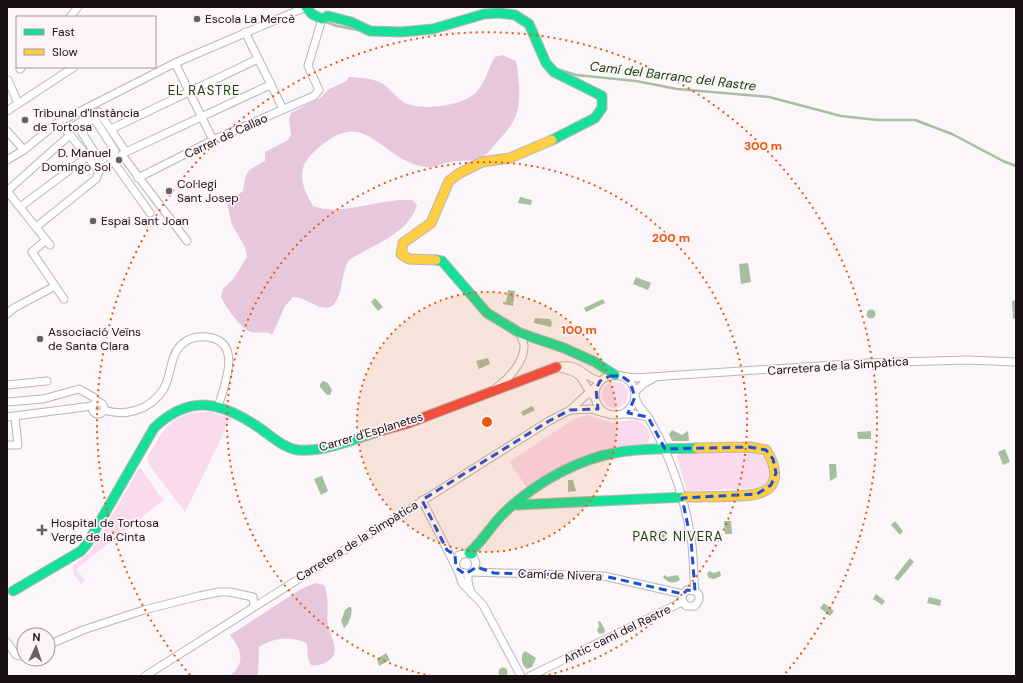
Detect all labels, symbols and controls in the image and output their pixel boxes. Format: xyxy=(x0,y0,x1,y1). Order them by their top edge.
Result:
place label: Escola La Mercè xyxy=(205,11,295,27)
marker: Escola La Mercè xyxy=(192,14,202,24)
legend xyxy=(16,16,156,68)
text: Fast xyxy=(52,24,75,40)
text: Slow xyxy=(52,44,78,60)
water label: Camí del Barranc del Rastre xyxy=(589,57,757,95)
district label: EL RASTRE xyxy=(168,82,240,99)
place label: Tribunal d'Instància de Tortosa xyxy=(33,105,139,135)
street label: Carrer de Callao xyxy=(182,110,270,162)
marker: Tribunal d'Instància de Tortosa xyxy=(20,115,30,125)
text: 300 m xyxy=(744,138,782,154)
place label: D. Manuel Domingo Sol xyxy=(42,145,111,175)
marker: D. Manuel Domingo Sol xyxy=(114,155,124,165)
place label: Col·legi Sant Josep xyxy=(177,176,239,206)
marker: Col·legi Sant Josep xyxy=(164,186,174,196)
place label: Espai Sant Joan xyxy=(101,213,189,229)
marker: Espai Sant Joan xyxy=(88,216,98,226)
text: 200 m xyxy=(652,230,690,246)
text: 100 m xyxy=(561,322,597,338)
place label: Associació Veïns de Santa Clara xyxy=(48,324,141,354)
marker: Associació Veïns de Santa Clara xyxy=(35,334,45,344)
street label: Carretera de la Simpàtica xyxy=(767,353,909,379)
street label: Carrer d'Esplanetes xyxy=(317,409,425,455)
centre of rings xyxy=(480,415,494,429)
street label: Carretera de la Simpàtica xyxy=(293,497,421,585)
place label: Hospital de Tortosa Verge de la Cinta xyxy=(51,515,159,545)
marker: Hospital de Tortosa Verge de la Cinta xyxy=(36,524,48,536)
district label: PARC NIVERA xyxy=(633,528,723,545)
street label: Camí de Nivera xyxy=(518,566,602,584)
street label: Antic camí del Rastre xyxy=(561,601,674,667)
north arrow xyxy=(16,627,56,667)
text: N xyxy=(32,630,41,644)

